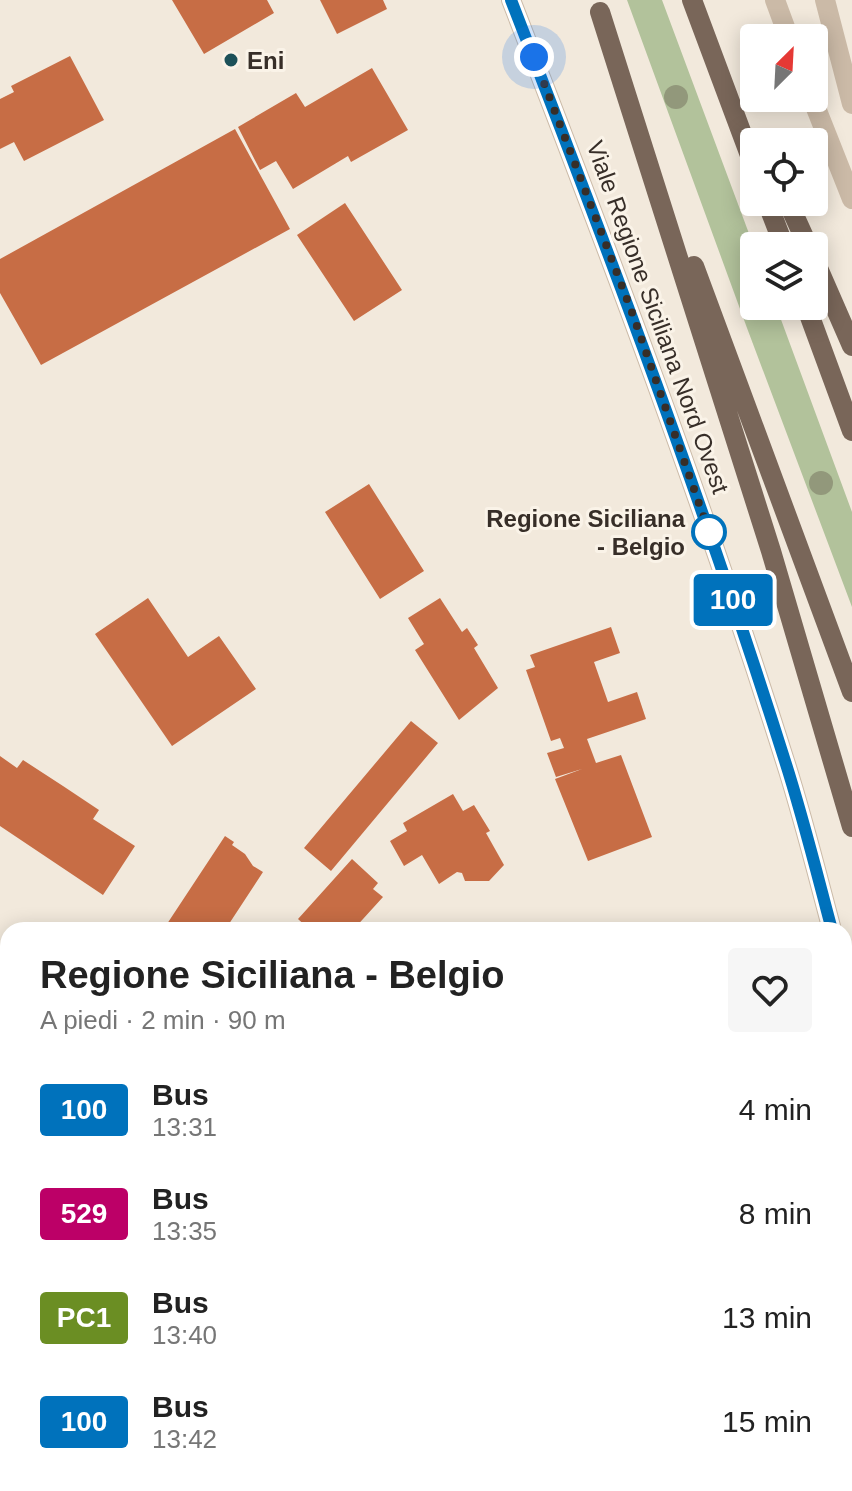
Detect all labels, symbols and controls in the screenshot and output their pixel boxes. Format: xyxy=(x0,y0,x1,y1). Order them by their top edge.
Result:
north arrow xyxy=(740,24,828,112)
map controls xyxy=(740,24,828,320)
your location xyxy=(514,37,554,77)
place label: Eni xyxy=(247,47,284,74)
marker: Eni xyxy=(222,51,240,69)
button: locate xyxy=(740,128,828,216)
street label: Viale Regione Siciliana Nord Ovest xyxy=(582,137,735,497)
button: layers xyxy=(740,232,828,320)
place label: Regione Siciliana - Belgio xyxy=(486,505,686,560)
marker: Regione Siciliana - Belgio xyxy=(692,515,726,549)
line badge: 100 xyxy=(687,574,779,626)
text: 100 xyxy=(710,584,756,615)
button: heart xyxy=(728,948,812,1032)
text: Regione Siciliana - Belgio xyxy=(40,954,505,996)
text: A piedi · 2 min · 90 m xyxy=(40,1005,286,1035)
text: Bus xyxy=(152,1078,209,1111)
text: 4 min xyxy=(739,1093,812,1126)
text: 100 xyxy=(61,1094,107,1125)
text: 13:31 xyxy=(152,1112,217,1142)
text: Bus xyxy=(152,1182,209,1215)
text: 8 min xyxy=(739,1197,812,1230)
text: 529 xyxy=(61,1198,107,1229)
text: 13:35 xyxy=(152,1216,217,1246)
text: Bus xyxy=(152,1286,209,1319)
text: 13 min xyxy=(722,1301,812,1334)
text: PC1 xyxy=(57,1302,111,1333)
text: 13:40 xyxy=(152,1320,217,1350)
text: Bus xyxy=(152,1390,209,1423)
text: 15 min xyxy=(722,1405,812,1438)
text: 100 xyxy=(61,1406,107,1437)
text: 13:42 xyxy=(152,1424,217,1454)

